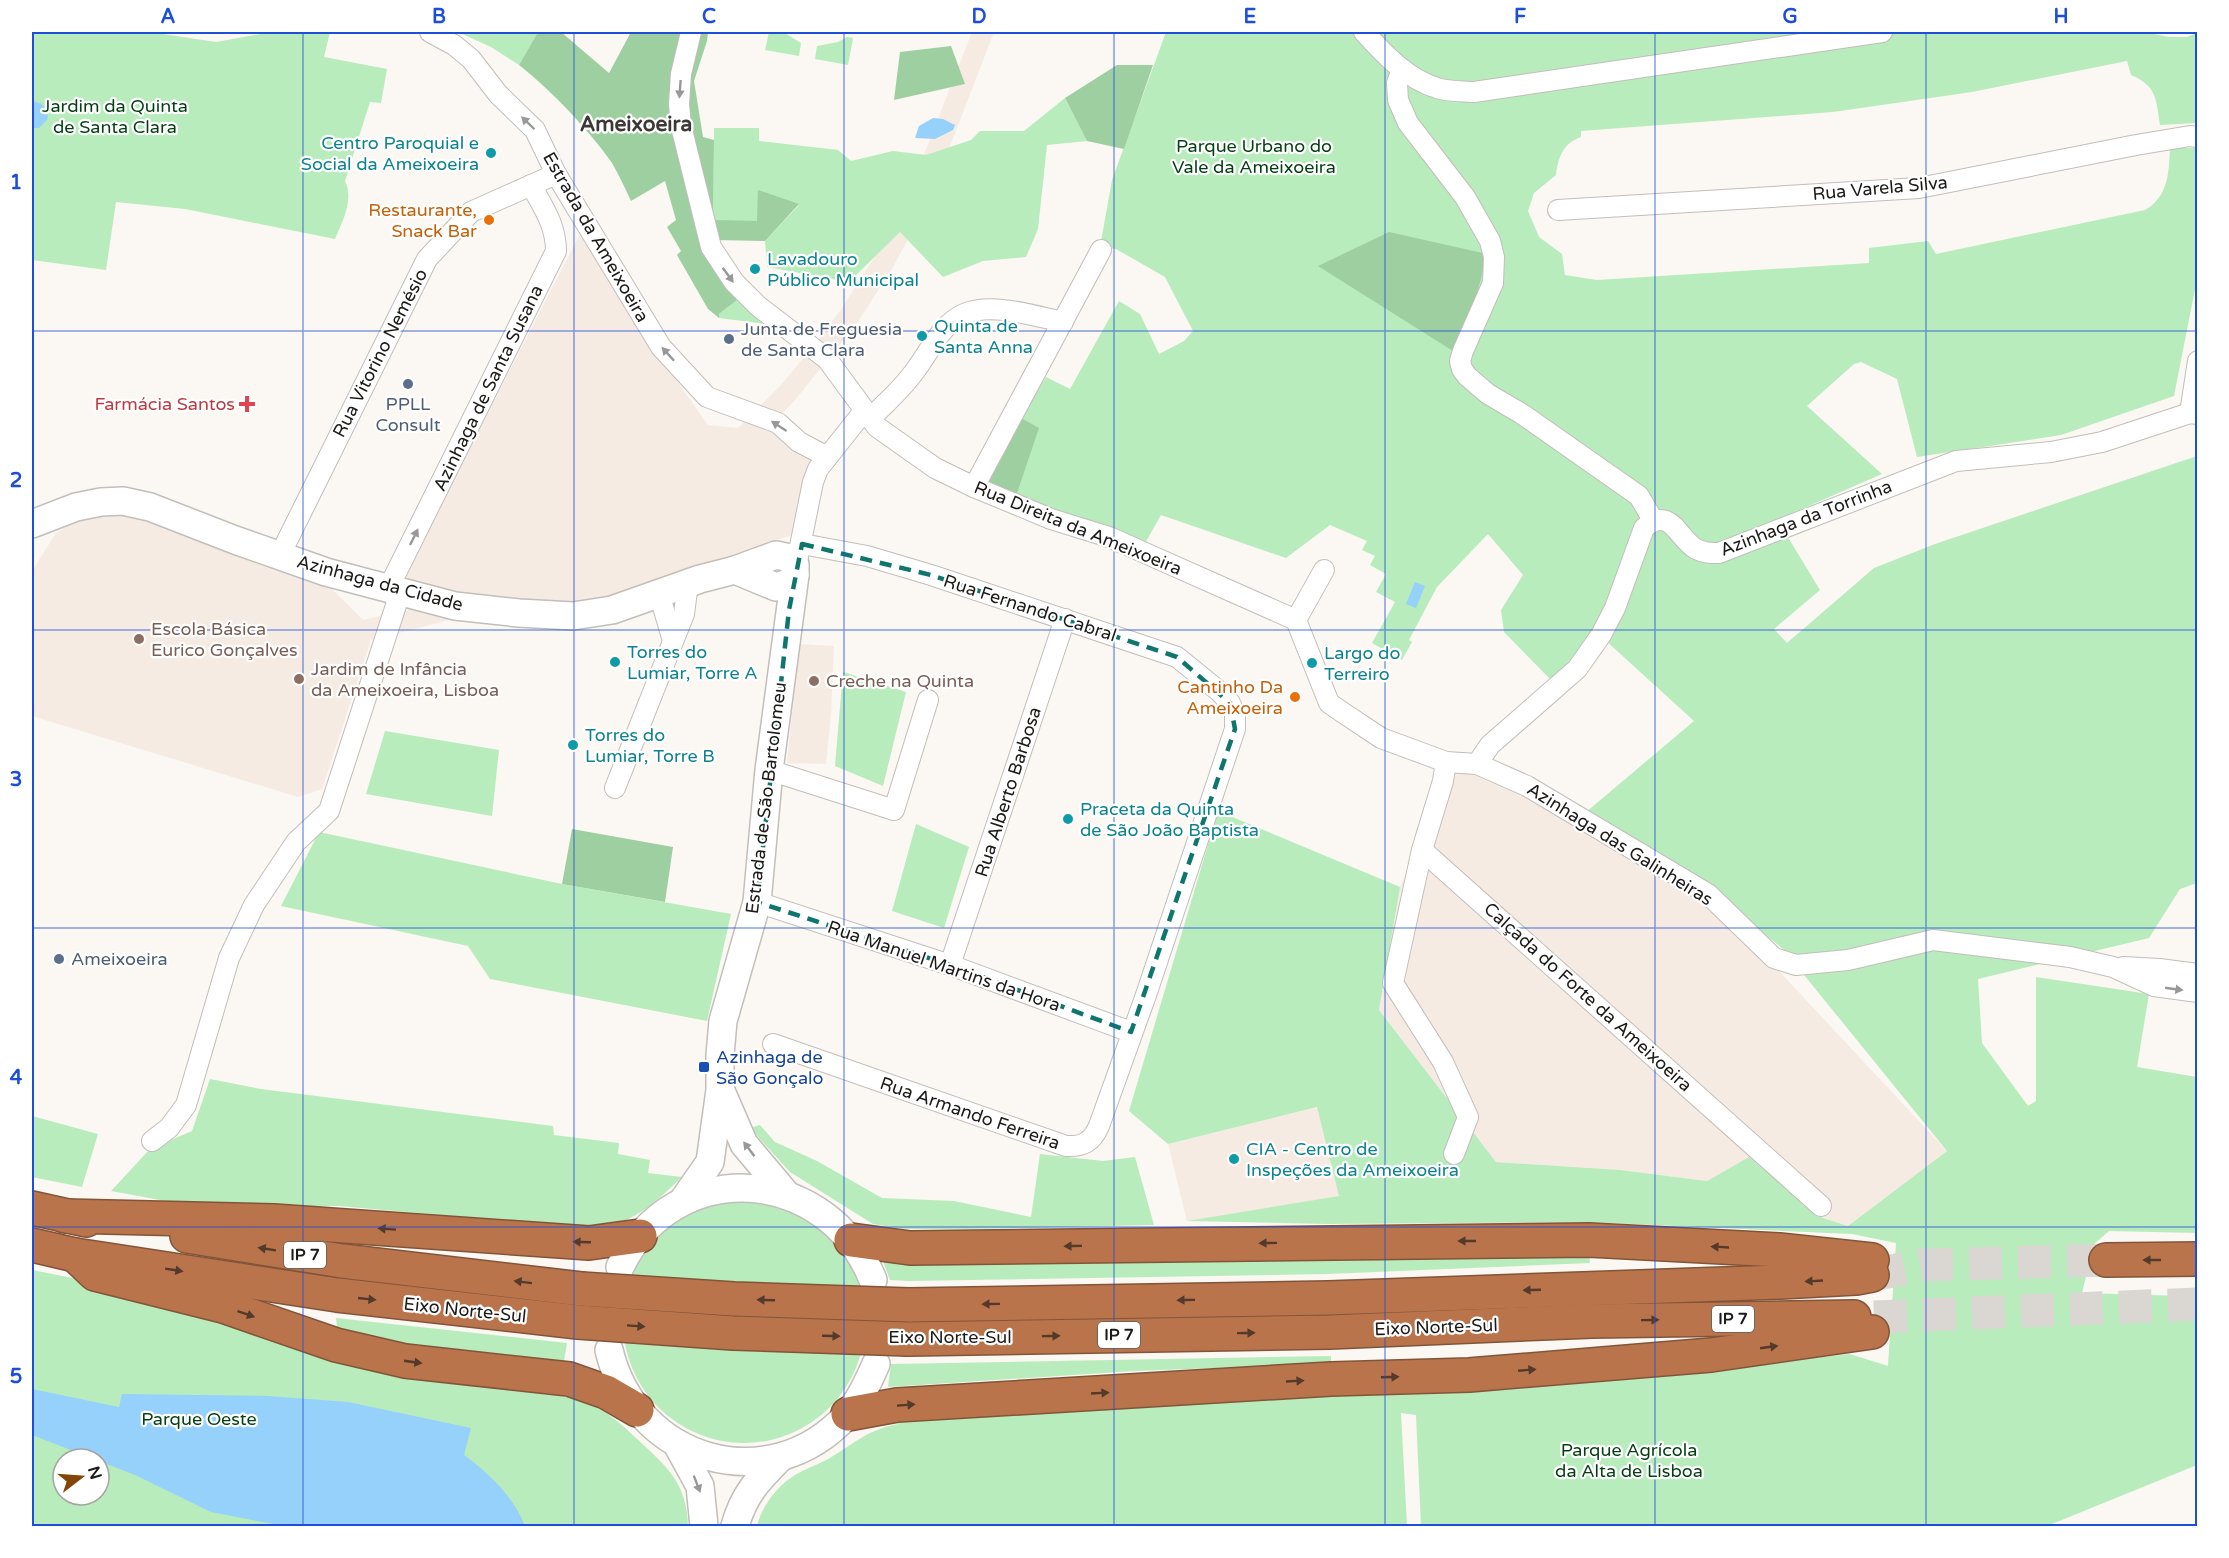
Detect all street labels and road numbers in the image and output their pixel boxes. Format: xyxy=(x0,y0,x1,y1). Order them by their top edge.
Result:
street label: Estrada da Ameixoeira xyxy=(538,148,654,326)
street label: Rua Varela Silva xyxy=(1811,171,1949,205)
street label: Rua Vitorino Nemésio xyxy=(328,265,432,441)
street label: Azinhaga de Santa Susana xyxy=(428,281,548,495)
street label: Azinhaga da Torrinha xyxy=(1717,475,1895,561)
street label: Rua Direita da Ameixoeira xyxy=(971,476,1185,580)
street label: Azinhaga da Cidade xyxy=(294,550,466,616)
street label: Rua Fernando Cabral xyxy=(941,570,1119,646)
street label: Estrada de São Bartolomeu xyxy=(741,681,791,915)
street label: Rua Alberto Barbosa xyxy=(970,704,1046,880)
street label: Azinhaga das Galinheiras xyxy=(1523,778,1717,910)
street label: Calçada do Forte da Ameixoeira xyxy=(1479,898,1697,1096)
street label: Rua Manuel Martins da Hora xyxy=(825,916,1063,1016)
street label: Rua Armando Ferreira xyxy=(877,1072,1063,1154)
road number: IP 7 xyxy=(284,1242,326,1268)
street label: Eixo Norte-Sul xyxy=(402,1293,528,1327)
road number: IP 7 xyxy=(1712,1306,1754,1332)
street label: Eixo Norte-Sul xyxy=(1374,1314,1498,1340)
road number: IP 7 xyxy=(1098,1322,1140,1348)
street label: Eixo Norte-Sul xyxy=(888,1326,1012,1348)

